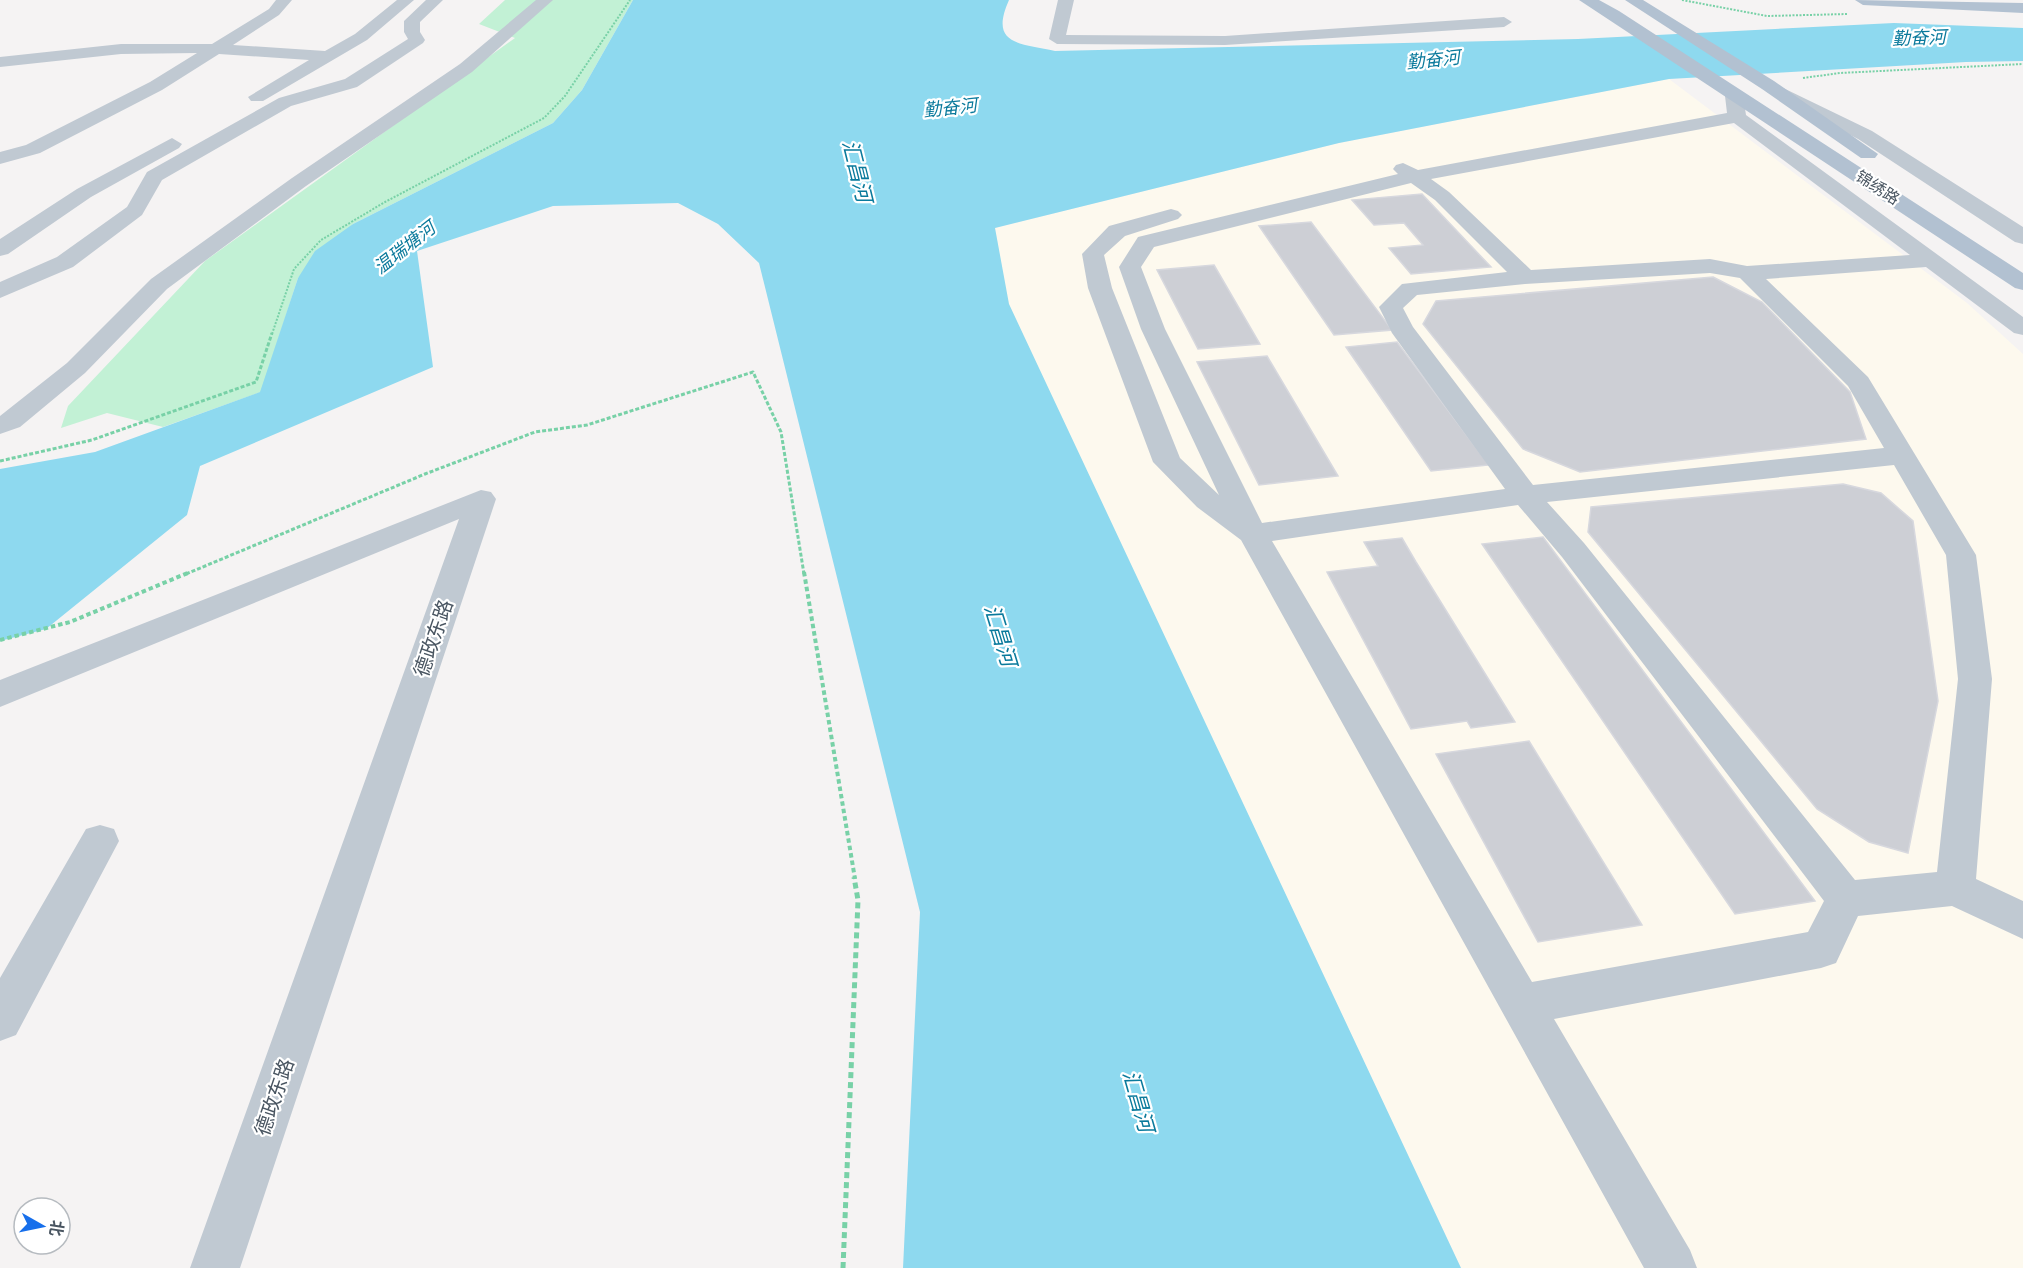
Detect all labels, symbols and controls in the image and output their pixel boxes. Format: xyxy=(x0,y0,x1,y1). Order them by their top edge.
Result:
water label: 勤奋河 xyxy=(1892,26,1949,48)
water label: 勤奋河 xyxy=(1405,46,1464,72)
water label: 勤奋河 xyxy=(922,94,981,120)
water label: 汇昌河 xyxy=(839,138,878,208)
street label: 锦绣路 xyxy=(1853,166,1903,208)
water label: 温瑞塘河 xyxy=(369,215,441,277)
street label: 德政东路 xyxy=(409,596,457,680)
water label: 汇昌河 xyxy=(980,601,1023,672)
street label: 德政东路 xyxy=(250,1055,298,1139)
water label: 汇昌河 xyxy=(1119,1067,1160,1138)
north arrow xyxy=(12,1196,72,1256)
text: 北 xyxy=(47,1219,67,1238)

